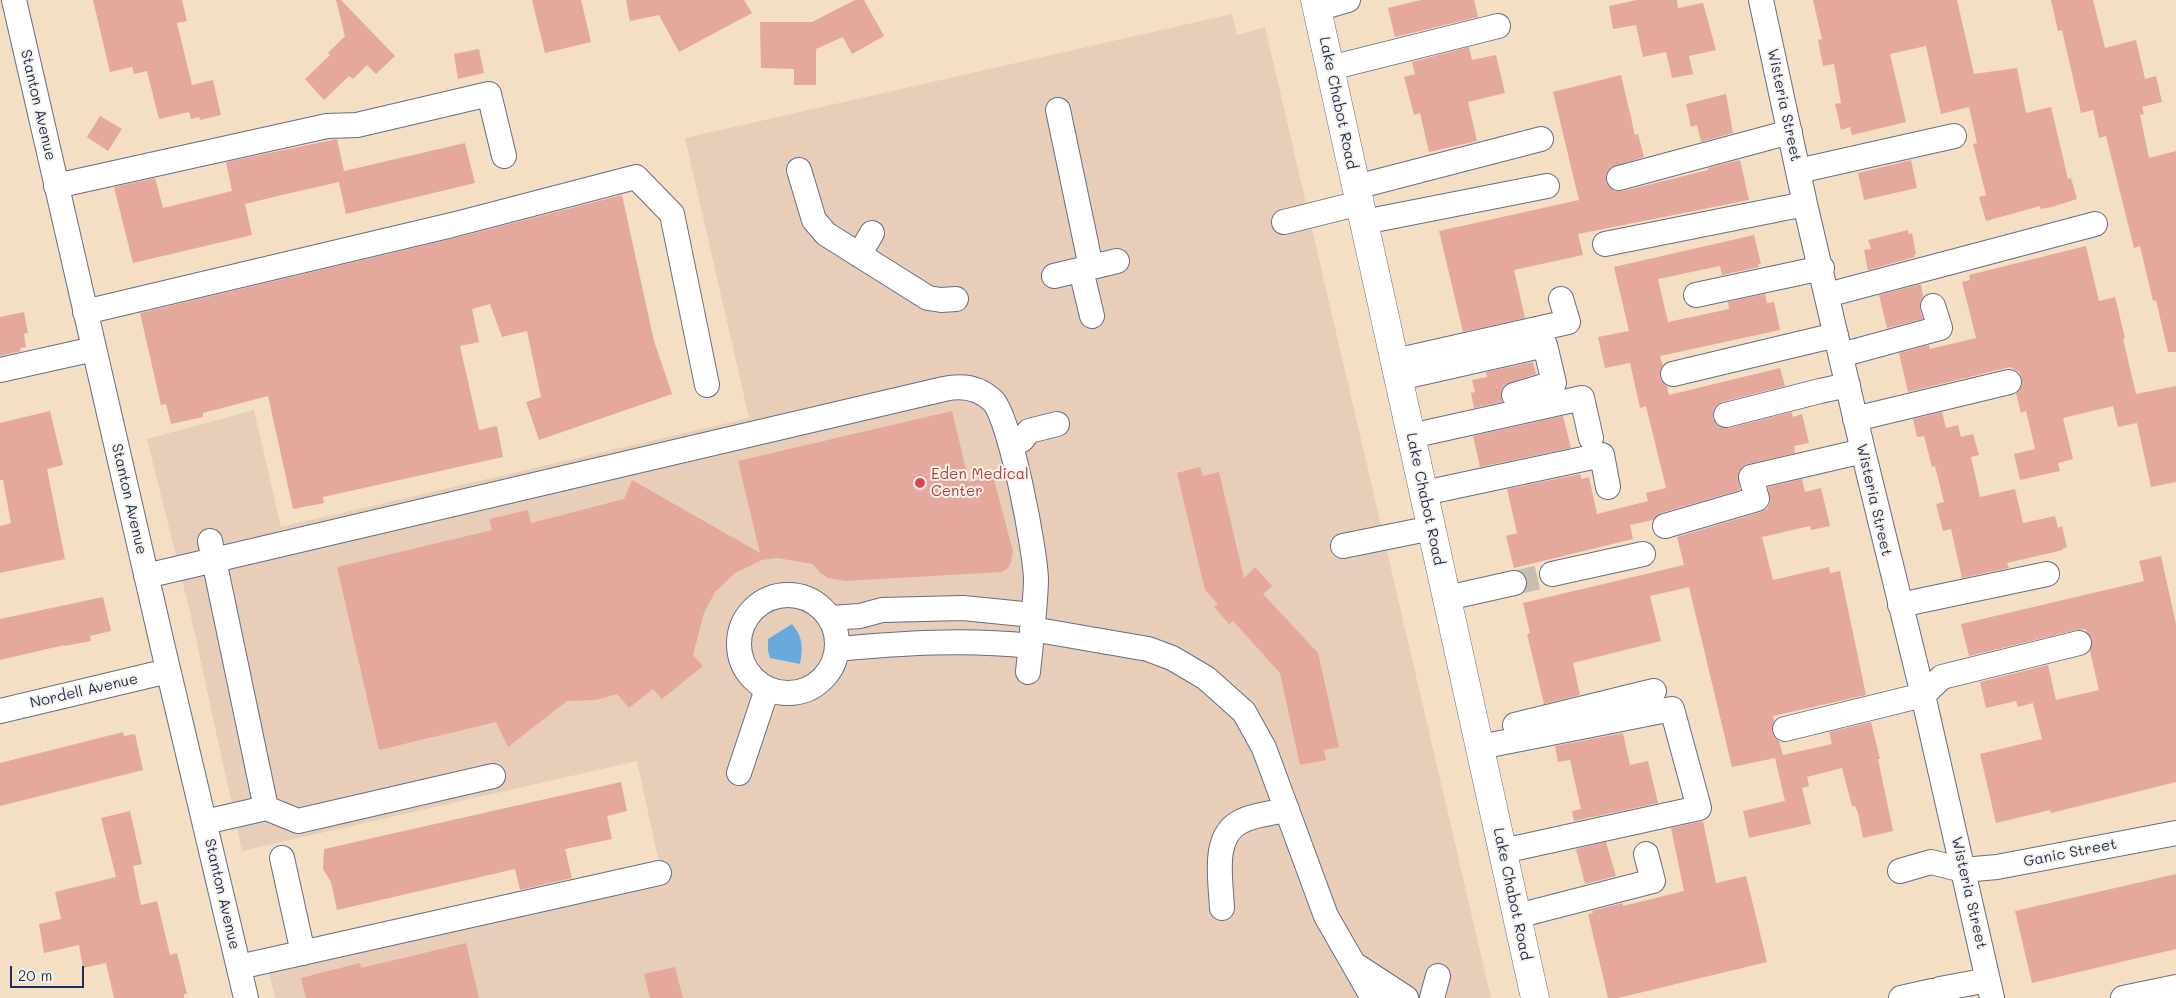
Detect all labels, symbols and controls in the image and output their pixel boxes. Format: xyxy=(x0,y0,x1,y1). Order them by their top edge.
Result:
street label: Lake Chabot Road xyxy=(1315,35,1361,171)
street label: Wisteria Street xyxy=(1763,47,1805,163)
street label: Stanton Avenue xyxy=(16,48,60,162)
street label: Lake Chabot Road xyxy=(1402,431,1448,567)
street label: Stanton Avenue xyxy=(107,442,151,556)
street label: Wisteria Street xyxy=(1852,442,1896,558)
place label: Eden Medical Center xyxy=(931,465,1029,500)
marker: Eden Medical Center xyxy=(913,476,927,490)
street label: Nordell Avenue xyxy=(28,670,140,712)
street label: Lake Chabot Road xyxy=(1489,826,1535,962)
street label: Wisteria Street xyxy=(1947,835,1991,951)
street label: Ganic Street xyxy=(2022,835,2118,871)
street label: Stanton Avenue xyxy=(200,837,244,951)
scale bar xyxy=(12,956,86,988)
text: 20 m xyxy=(18,965,52,985)

